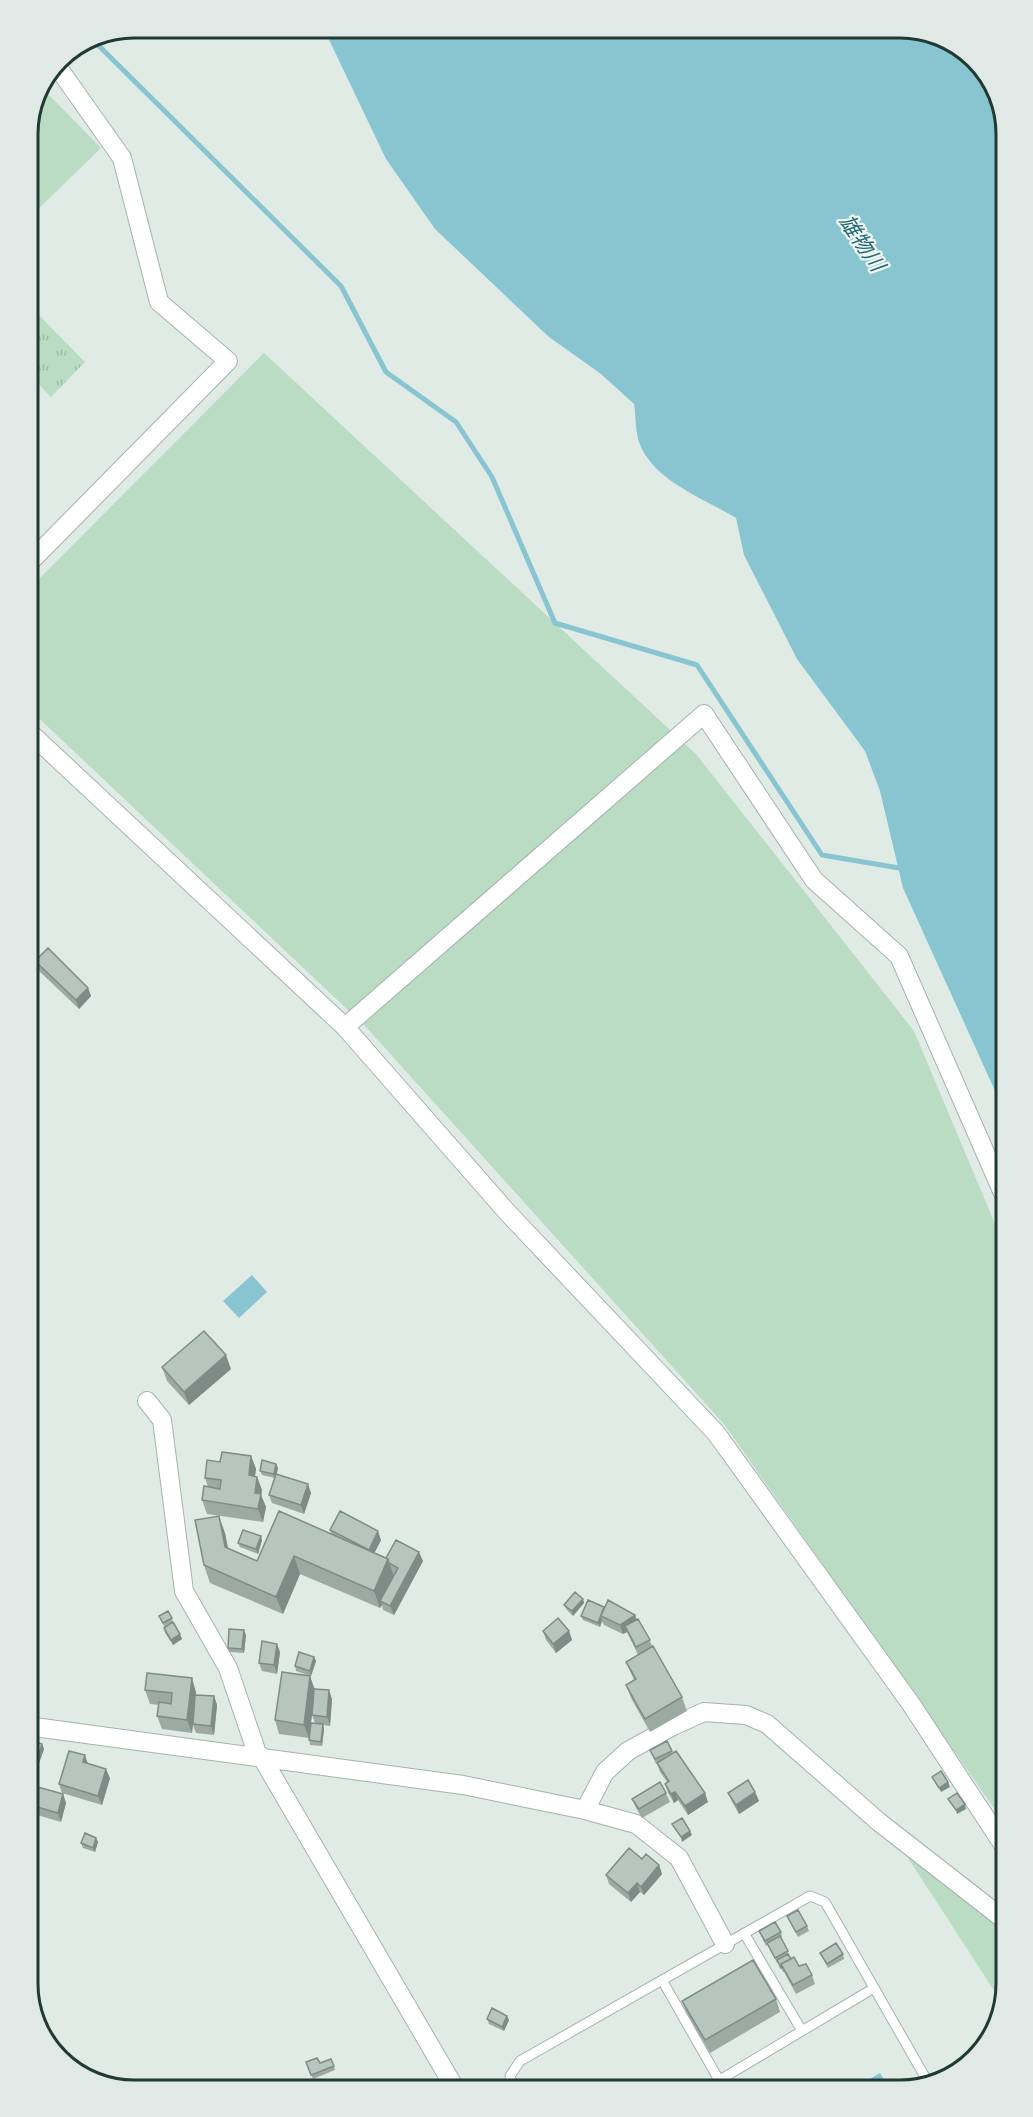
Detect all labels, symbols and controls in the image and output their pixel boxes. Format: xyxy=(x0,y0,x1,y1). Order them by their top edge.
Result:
water label: 雄物川 xyxy=(834,209,892,278)

